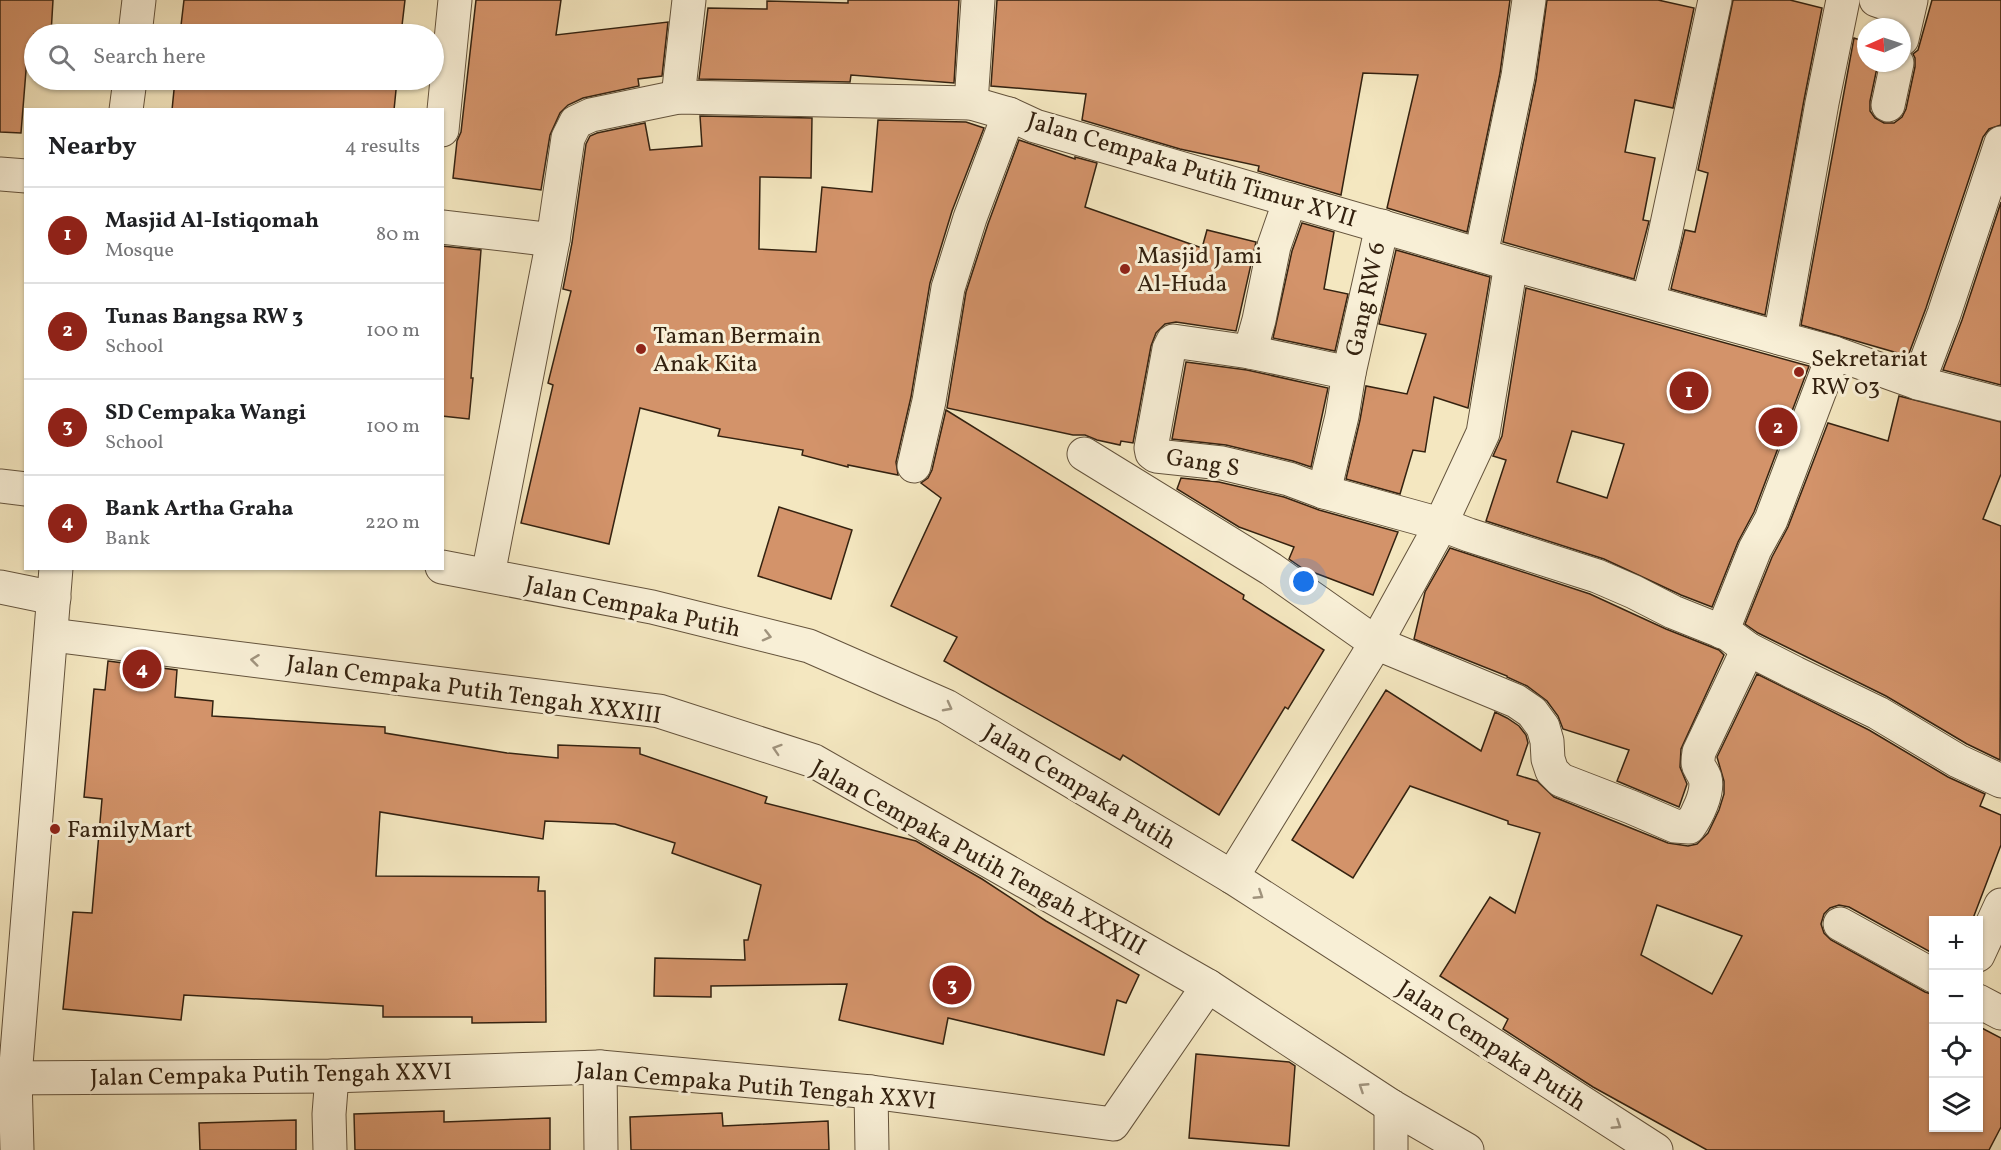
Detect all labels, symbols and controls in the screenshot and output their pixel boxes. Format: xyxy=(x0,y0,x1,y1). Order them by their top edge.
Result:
north arrow xyxy=(1857,18,1911,72)
search box xyxy=(24,24,444,90)
icon: search xyxy=(45,41,78,74)
text: Search here xyxy=(93,42,206,73)
street label: Jalan Cempaka Putih Timur XVII xyxy=(1023,105,1360,237)
text: Nearby xyxy=(48,129,137,165)
text: 4 results xyxy=(345,133,420,161)
text: Masjid Al-Istiqomah xyxy=(105,206,319,237)
text: 1 xyxy=(63,221,72,249)
text: 80 m xyxy=(376,221,420,249)
text: Mosque xyxy=(105,237,174,265)
street label: Gang RW 6 xyxy=(1338,239,1396,360)
place label: Masjid Jami Al-Huda xyxy=(1137,240,1262,302)
marker: Masjid Jami Al-Huda xyxy=(1118,262,1132,276)
text: Tunas Bangsa RW 3 xyxy=(105,302,303,333)
text: 2 xyxy=(62,317,73,345)
text: 100 m xyxy=(366,317,420,345)
place label: Taman Bermain Anak Kita xyxy=(653,320,821,382)
text: School xyxy=(105,333,163,361)
marker: Taman Bermain Anak Kita xyxy=(634,342,648,356)
place label: Sekretariat RW 03 xyxy=(1811,343,1928,405)
marker: Sekretariat RW 03 xyxy=(1792,365,1806,379)
pin: 1 xyxy=(1670,368,1708,414)
text: SD Cempaka Wangi xyxy=(105,398,306,429)
pin: 2 xyxy=(1758,404,1798,450)
text: 3 xyxy=(62,413,73,441)
text: 100 m xyxy=(366,413,420,441)
text: School xyxy=(105,429,163,457)
street label: Gang S xyxy=(1163,441,1242,487)
text: Bank Artha Graha xyxy=(105,494,294,525)
text: 4 xyxy=(61,509,74,537)
text: 220 m xyxy=(365,509,420,537)
text: Bank xyxy=(105,525,150,553)
your location xyxy=(1289,567,1318,596)
street label: Jalan Cempaka Putih xyxy=(522,569,743,647)
one-way arrow xyxy=(761,629,771,641)
pin: 4 xyxy=(122,646,162,692)
street label: Jalan Cempaka Putih Tengah XXXIII xyxy=(284,648,663,734)
one-way arrow xyxy=(250,654,260,667)
one-way arrow xyxy=(941,700,952,712)
street label: Jalan Cempaka Putih xyxy=(976,717,1182,859)
one-way arrow xyxy=(772,744,783,756)
street label: Jalan Cempaka Putih Tengah XXXIII xyxy=(804,752,1152,965)
place label: FamilyMart xyxy=(67,814,193,848)
marker: FamilyMart xyxy=(48,822,62,836)
one-way arrow xyxy=(1252,887,1263,898)
map controls xyxy=(1929,916,1983,1132)
button: + xyxy=(1929,916,1983,970)
pin: 3 xyxy=(932,962,972,1008)
button: − xyxy=(1929,970,1983,1024)
street label: Jalan Cempaka Putih xyxy=(1390,973,1592,1121)
button: locate xyxy=(1929,1024,1983,1078)
street label: Jalan Cempaka Putih Tengah XXVI xyxy=(574,1054,938,1120)
street label: Jalan Cempaka Putih Tengah XXVI xyxy=(90,1056,452,1096)
button: layers xyxy=(1929,1078,1983,1132)
one-way arrow xyxy=(1359,1083,1369,1095)
one-way arrow xyxy=(1610,1118,1621,1129)

